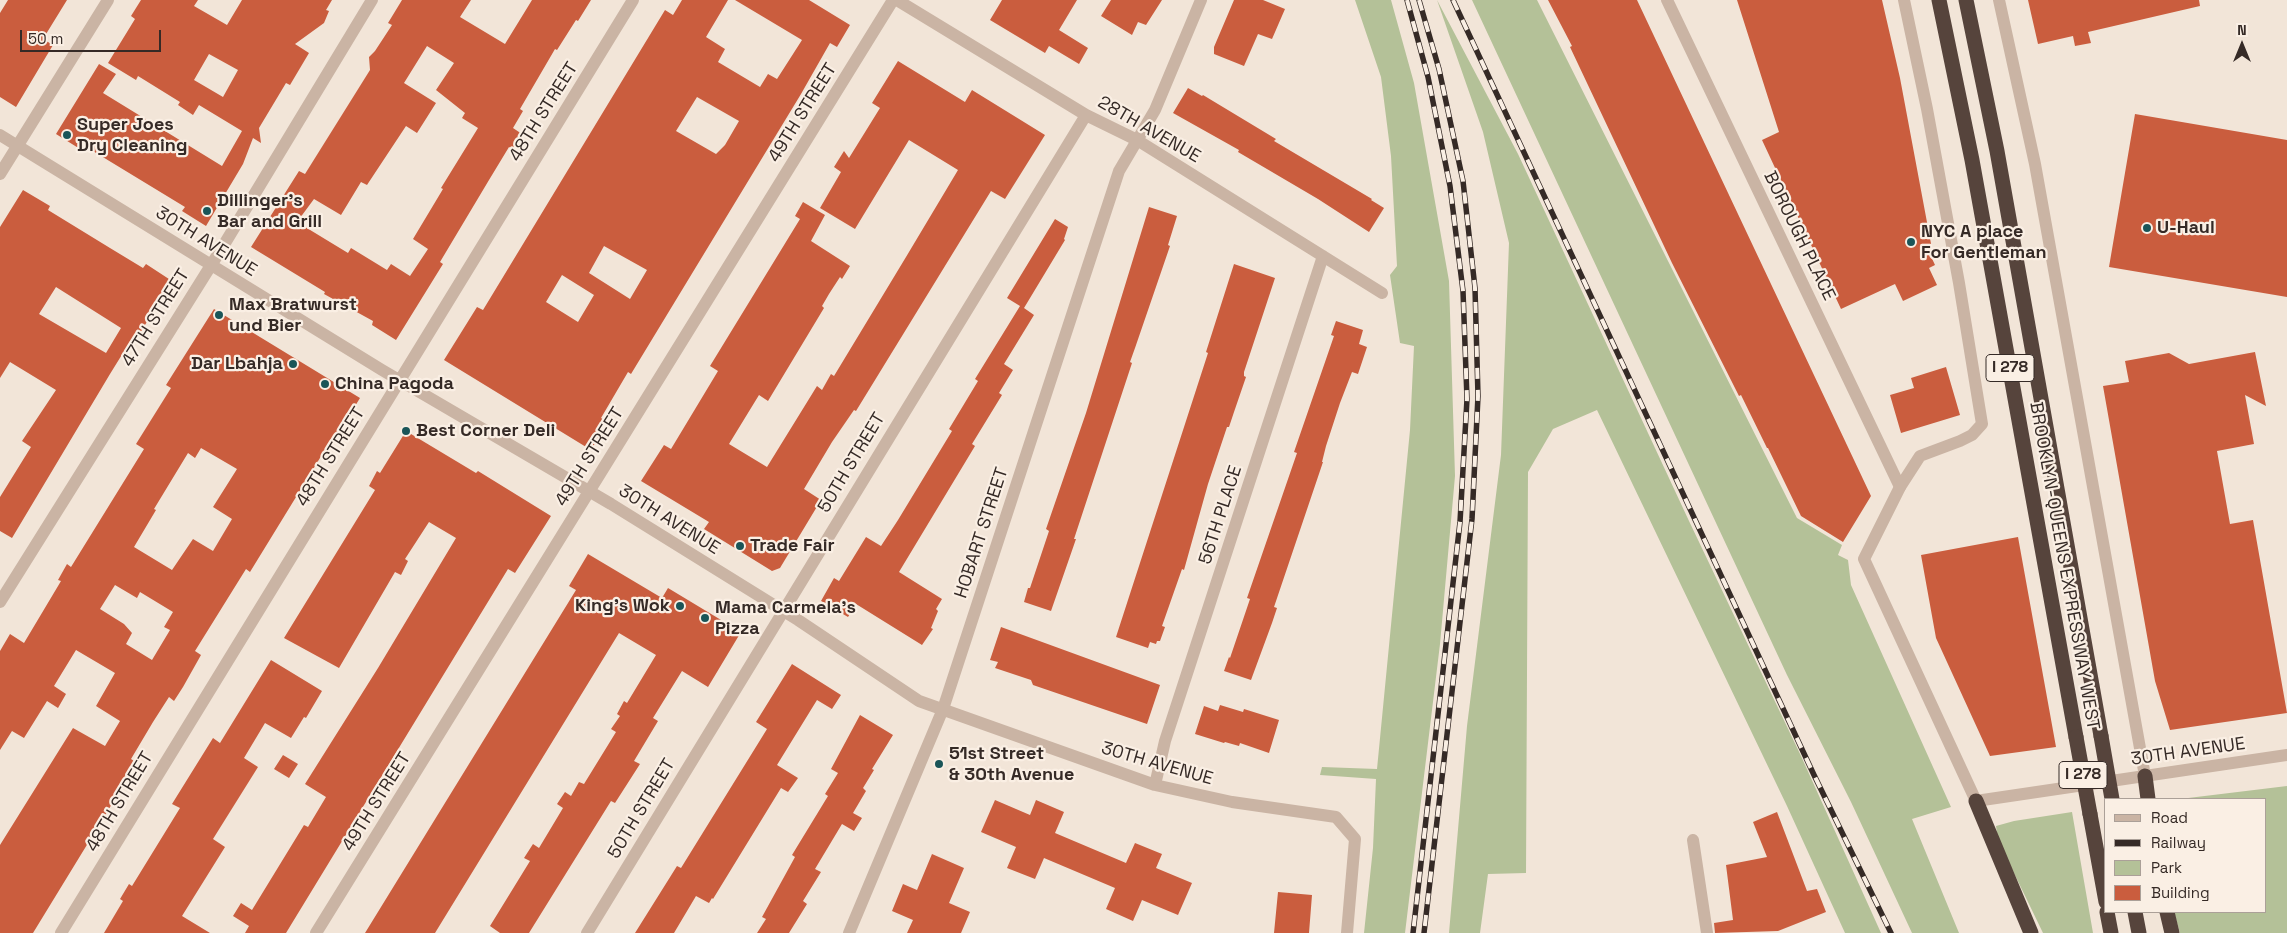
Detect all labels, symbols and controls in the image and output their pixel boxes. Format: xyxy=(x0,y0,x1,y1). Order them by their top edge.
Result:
scale bar xyxy=(22,20,164,52)
north arrow xyxy=(2217,20,2267,70)
text: N xyxy=(2237,21,2247,39)
text: 50 m xyxy=(28,29,63,48)
street label: 48TH STREET xyxy=(505,58,583,166)
street label: 49TH STREET xyxy=(764,60,842,166)
street label: 28TH AVENUE xyxy=(1094,92,1204,168)
place label: Super Joes Dry Cleaning xyxy=(77,114,187,156)
marker: Super Joes Dry Cleaning xyxy=(61,129,73,141)
street label: BOROUGH PLACE xyxy=(1758,168,1840,304)
place label: Dillinger's Bar and Grill xyxy=(217,190,322,232)
street label: 30TH AVENUE xyxy=(151,202,261,282)
marker: Dillinger's Bar and Grill xyxy=(201,205,213,217)
place label: U-Haul xyxy=(2157,217,2215,239)
place label: NYC A place For Gentleman xyxy=(1921,221,2047,264)
marker: U-Haul xyxy=(2141,222,2153,234)
marker: NYC A place For Gentleman xyxy=(1905,236,1917,248)
street label: 47TH STREET xyxy=(117,265,195,371)
place label: Max Bratwurst und Bier xyxy=(229,294,357,336)
marker: Max Bratwurst und Bier xyxy=(213,309,225,321)
place label: Dar Lbahja xyxy=(191,353,283,375)
road number: I 278 xyxy=(1986,354,2034,382)
marker: Dar Lbahja xyxy=(287,358,299,370)
place label: China Pagoda xyxy=(335,373,454,395)
marker: China Pagoda xyxy=(319,378,331,390)
street label: BROOKLYN-QUEENS EXPRESSWAY WEST xyxy=(2024,400,2104,732)
street label: 48TH STREET xyxy=(292,403,370,511)
street label: 49TH STREET xyxy=(551,404,629,510)
street label: 50TH STREET xyxy=(814,409,890,517)
place label: Best Corner Deli xyxy=(416,420,555,442)
marker: Best Corner Deli xyxy=(400,425,412,437)
street label: 56TH PLACE xyxy=(1195,463,1247,567)
street label: HOBART STREET xyxy=(951,465,1013,601)
street label: 30TH AVENUE xyxy=(614,480,724,560)
place label: Trade Fair xyxy=(750,535,835,557)
marker: Trade Fair xyxy=(734,540,746,552)
place label: King's Wok xyxy=(575,595,670,617)
place label: Mama Carmela's Pizza xyxy=(715,597,856,640)
marker: King's Wok xyxy=(674,600,686,612)
marker: Mama Carmela's Pizza xyxy=(699,612,711,624)
street label: 30TH AVENUE xyxy=(2129,733,2247,771)
street label: 30TH AVENUE xyxy=(1099,738,1215,790)
place label: 51st Street & 30th Avenue xyxy=(949,743,1074,786)
street label: 48TH STREET xyxy=(82,748,158,856)
street label: 49TH STREET xyxy=(338,749,416,855)
street label: 50TH STREET xyxy=(604,755,680,863)
marker: 51st Street & 30th Avenue xyxy=(933,758,945,770)
road number: I 278 xyxy=(2059,762,2107,788)
legend xyxy=(2104,798,2267,913)
text: Road xyxy=(2151,808,2188,827)
text: Railway xyxy=(2151,833,2206,852)
text: Park xyxy=(2151,858,2182,877)
text: Building xyxy=(2151,883,2210,902)

